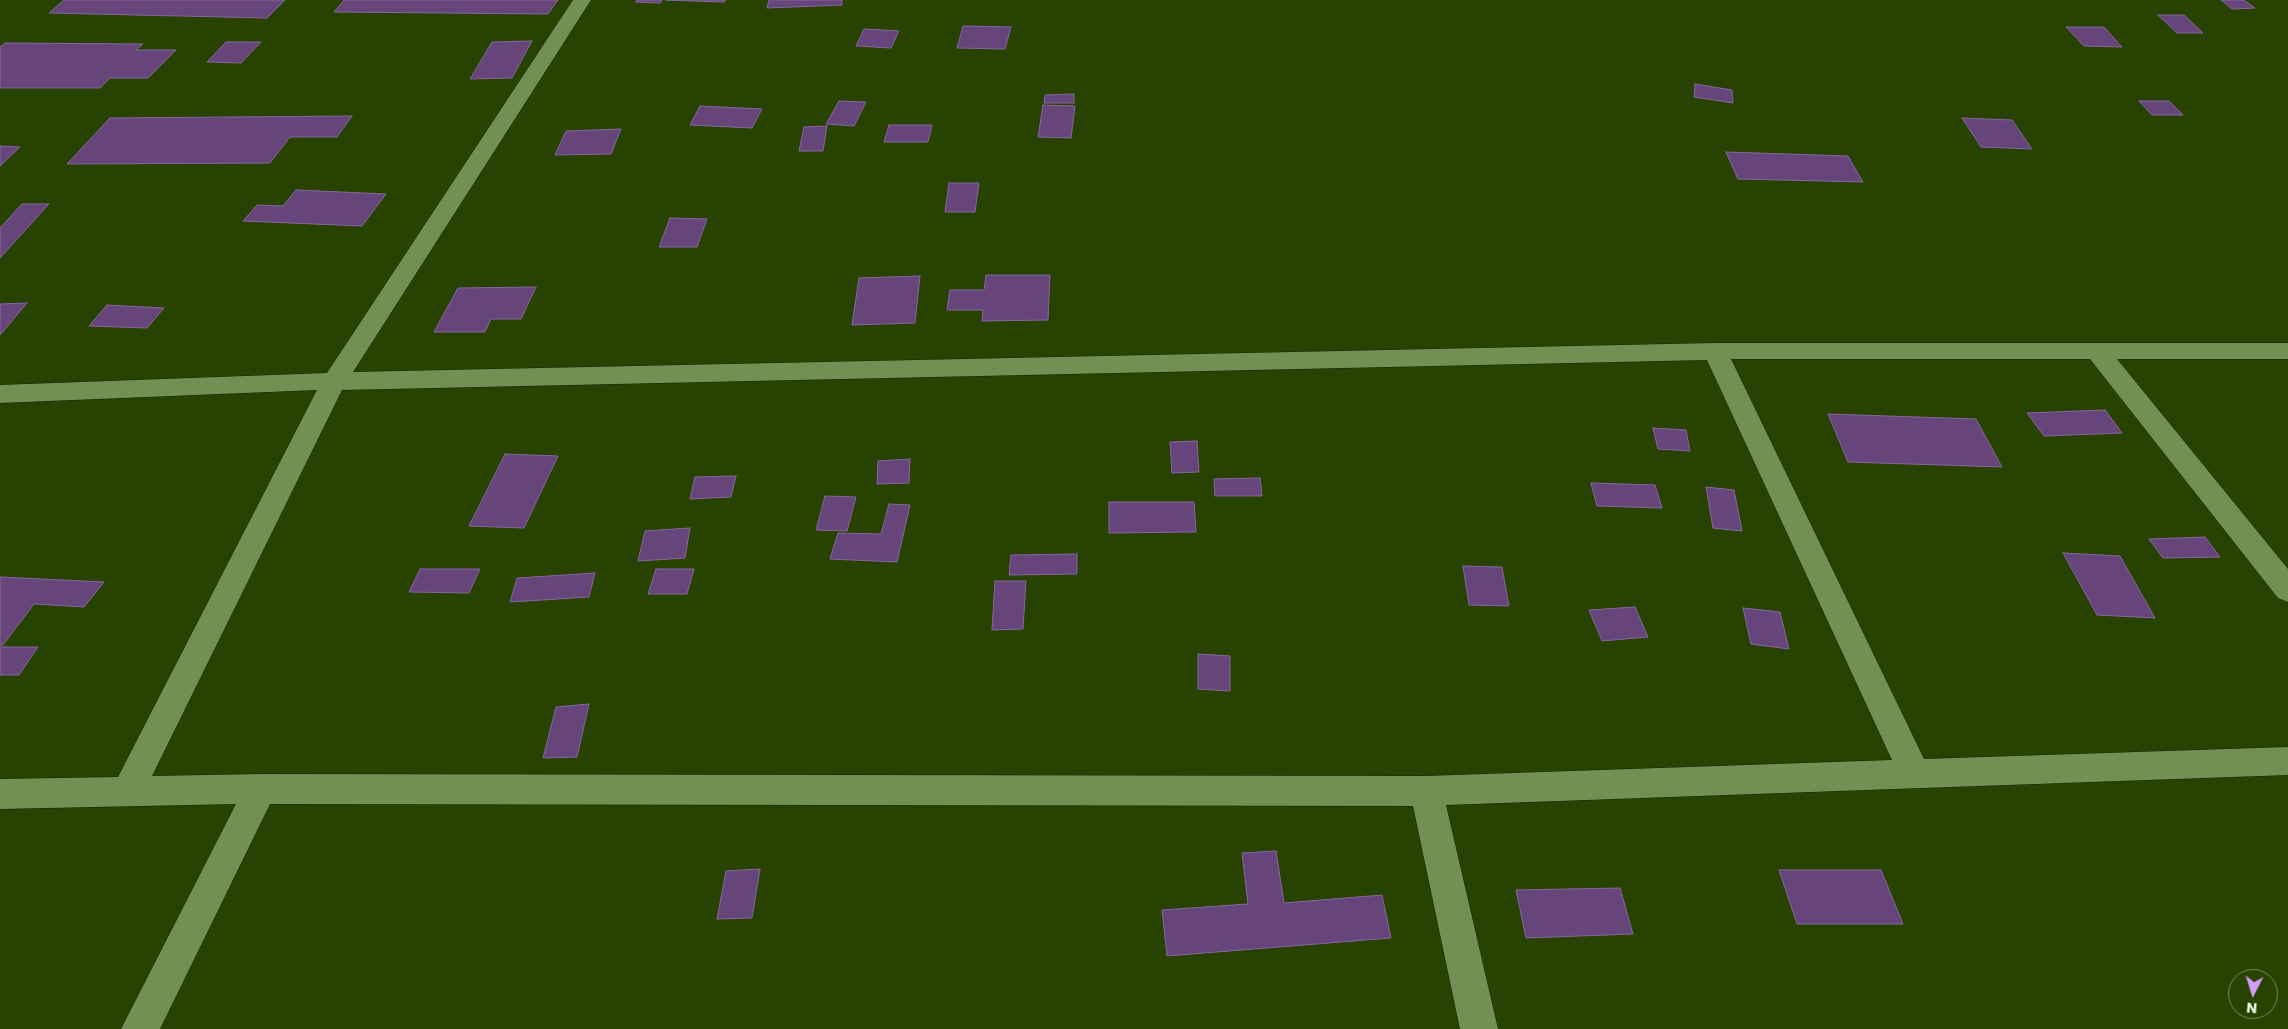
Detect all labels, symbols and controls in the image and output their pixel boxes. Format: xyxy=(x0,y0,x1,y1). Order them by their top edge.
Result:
north arrow xyxy=(2228,969,2278,1019)
text: N xyxy=(2246,998,2258,1018)

